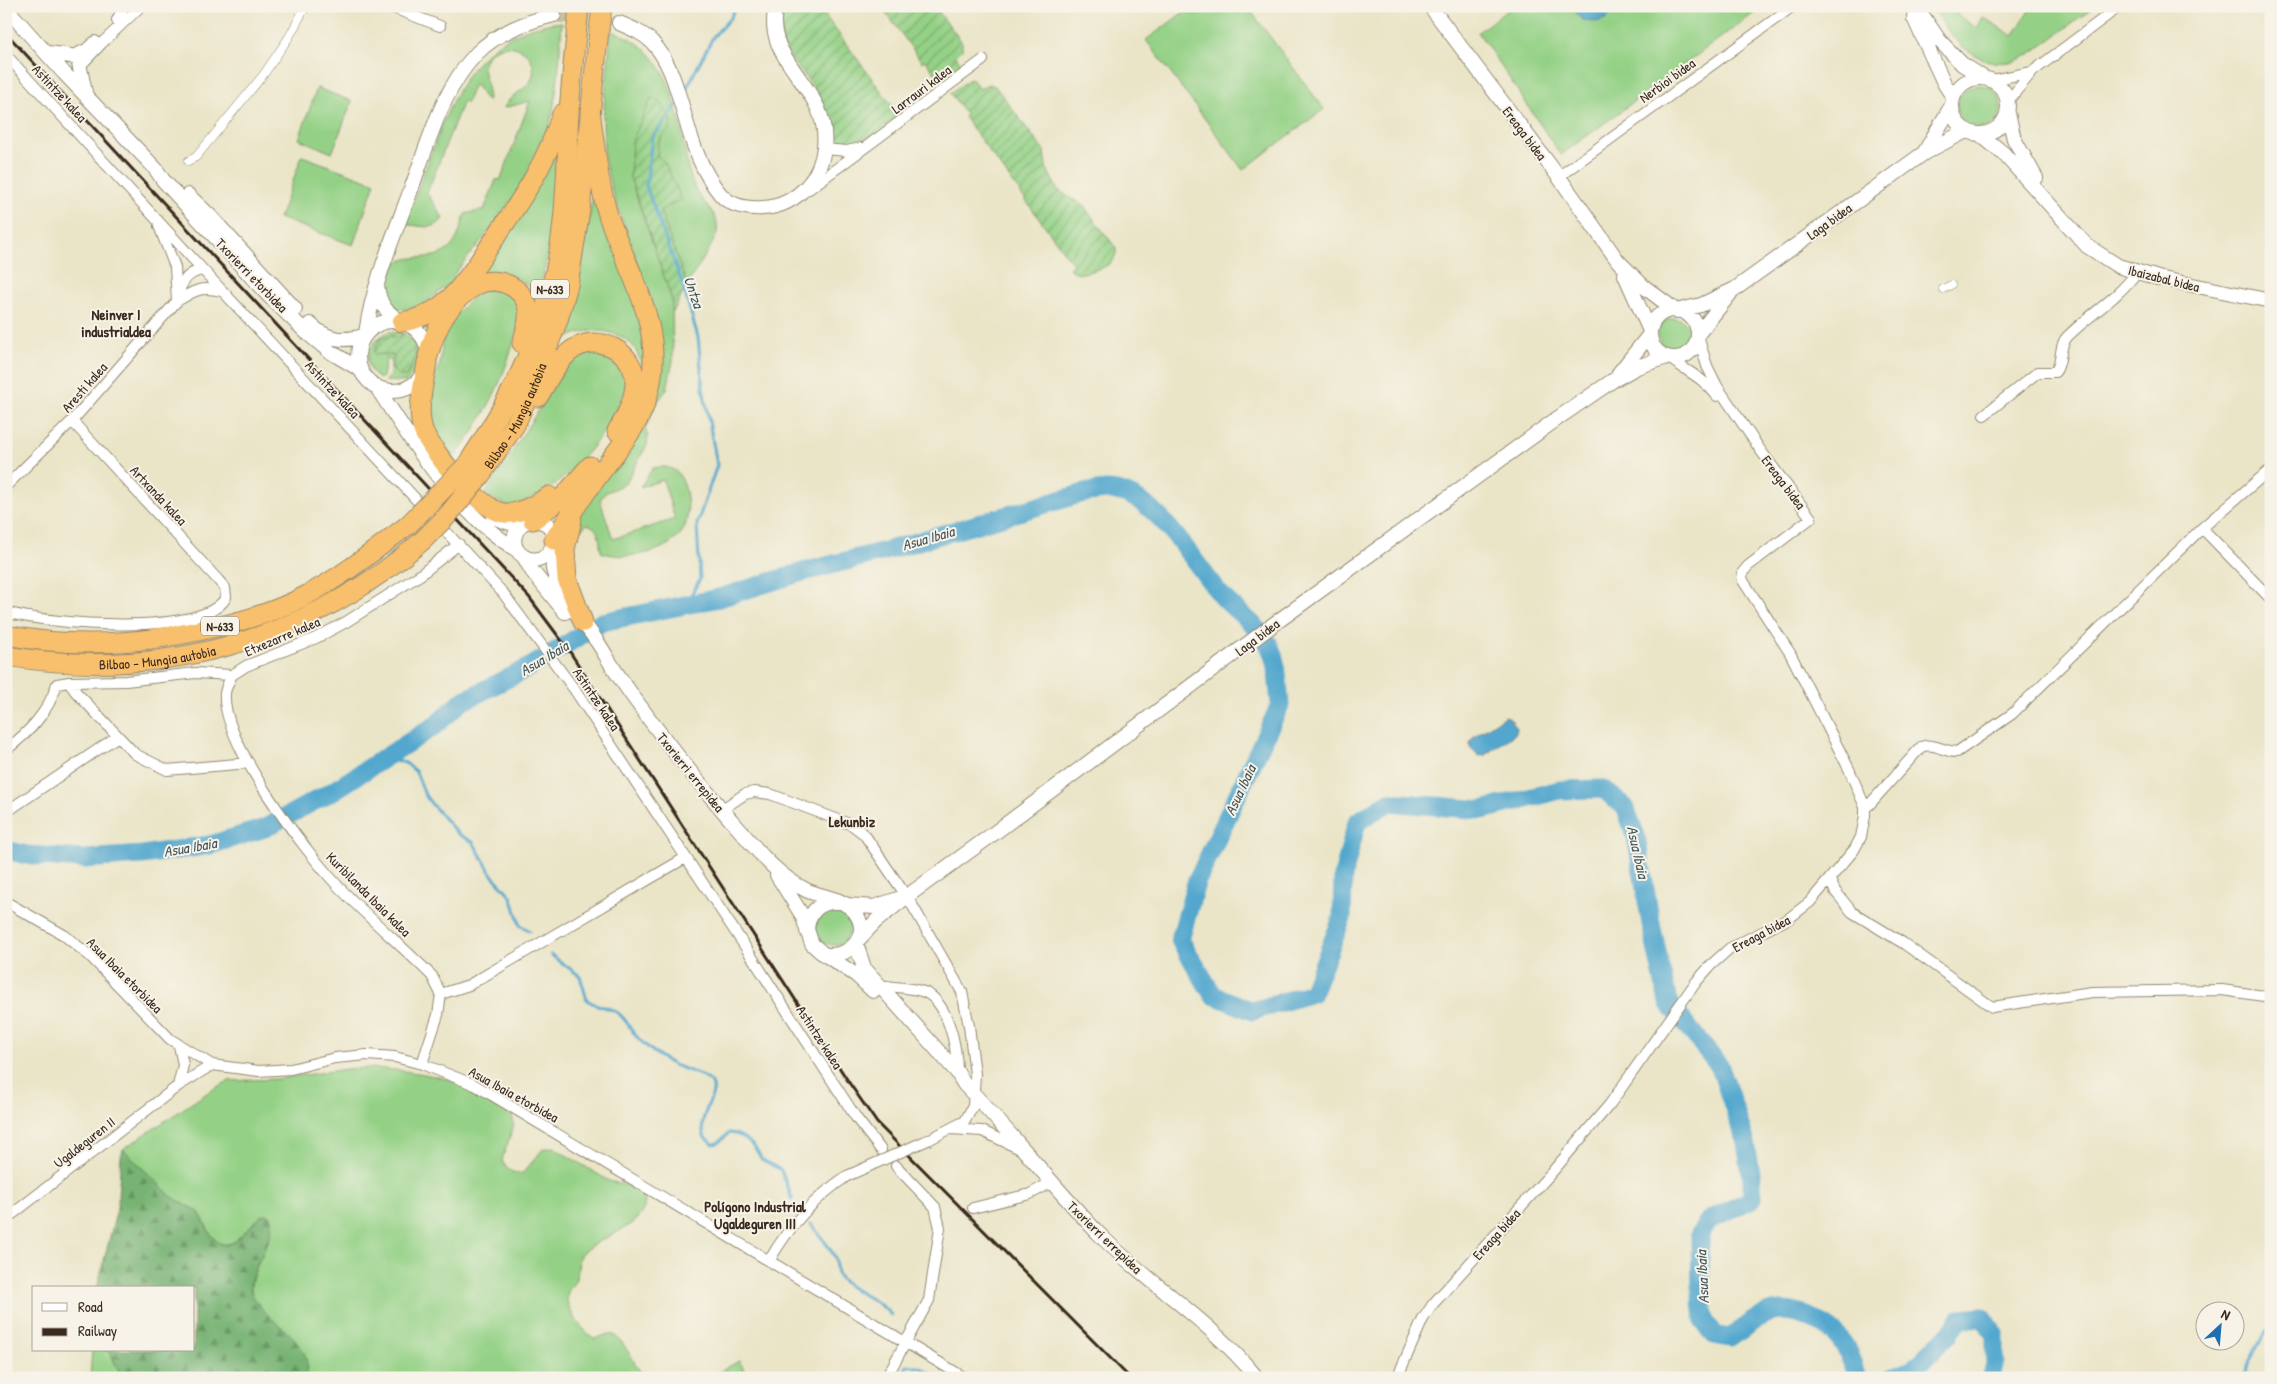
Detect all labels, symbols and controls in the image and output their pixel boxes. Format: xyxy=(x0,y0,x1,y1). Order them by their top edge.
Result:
street label: Nerbioi bidea xyxy=(1635,53,1699,107)
street label: Astintze kalea xyxy=(28,60,92,126)
street label: Larrauri kalea xyxy=(887,60,955,118)
street label: Ereaga bidea xyxy=(1498,102,1552,165)
street label: Laga bidea xyxy=(1803,198,1856,245)
street label: Txorierri etorbidea xyxy=(212,234,293,317)
street label: Ibaizabal bidea xyxy=(2126,260,2202,296)
water label: Untza xyxy=(679,273,710,313)
road number: N-633 xyxy=(531,280,569,298)
district label: Neinver I industrialdea xyxy=(81,304,151,342)
street label: Astintze kalea xyxy=(301,356,365,422)
street label: Aresti kalea xyxy=(57,358,111,416)
street label: Bilbao - Mungia autobia xyxy=(479,360,550,472)
street label: Ereaga bidea xyxy=(1757,451,1811,514)
street label: Artxanda kalea xyxy=(126,461,192,529)
water label: Asua Ibaia xyxy=(900,520,959,555)
street label: Etxezarre kalea xyxy=(241,611,323,660)
street label: Laga bidea xyxy=(1231,614,1284,661)
road number: N-633 xyxy=(201,616,239,636)
water label: Asua Ibaia xyxy=(516,634,574,681)
street label: Bilbao - Mungia autobia xyxy=(99,640,218,673)
street label: Astintze kalea xyxy=(569,664,625,735)
street label: Txorierri errepidea xyxy=(652,728,729,817)
water label: Asua Ibaia xyxy=(1219,760,1262,819)
district label: Lekunbiz xyxy=(829,811,876,832)
water label: Asua Ibaia xyxy=(1622,824,1655,882)
water label: Asua Ibaia xyxy=(162,832,220,862)
street label: Kuribilanda Ibaia kalea xyxy=(322,847,416,941)
street label: Ereaga bidea xyxy=(1729,910,1794,957)
street label: Asua Ibaia etorbidea xyxy=(83,933,167,1017)
street label: Astintze kalea xyxy=(792,1002,848,1073)
street label: Asua Ibaia etorbidea xyxy=(466,1062,563,1127)
street label: Ugaldeguren II xyxy=(49,1112,119,1173)
district label: Polígono Industrial Ugaldeguren III xyxy=(704,1196,807,1235)
street label: Txorierri errepidea xyxy=(1063,1196,1147,1279)
street label: Ereaga bidea xyxy=(1468,1204,1525,1264)
water label: Asua Ibaia xyxy=(1690,1248,1714,1304)
legend xyxy=(32,1286,195,1352)
text: Road xyxy=(78,1296,103,1317)
north arrow xyxy=(2194,1302,2244,1352)
text: N xyxy=(2218,1304,2234,1324)
text: Railway xyxy=(78,1320,117,1341)

